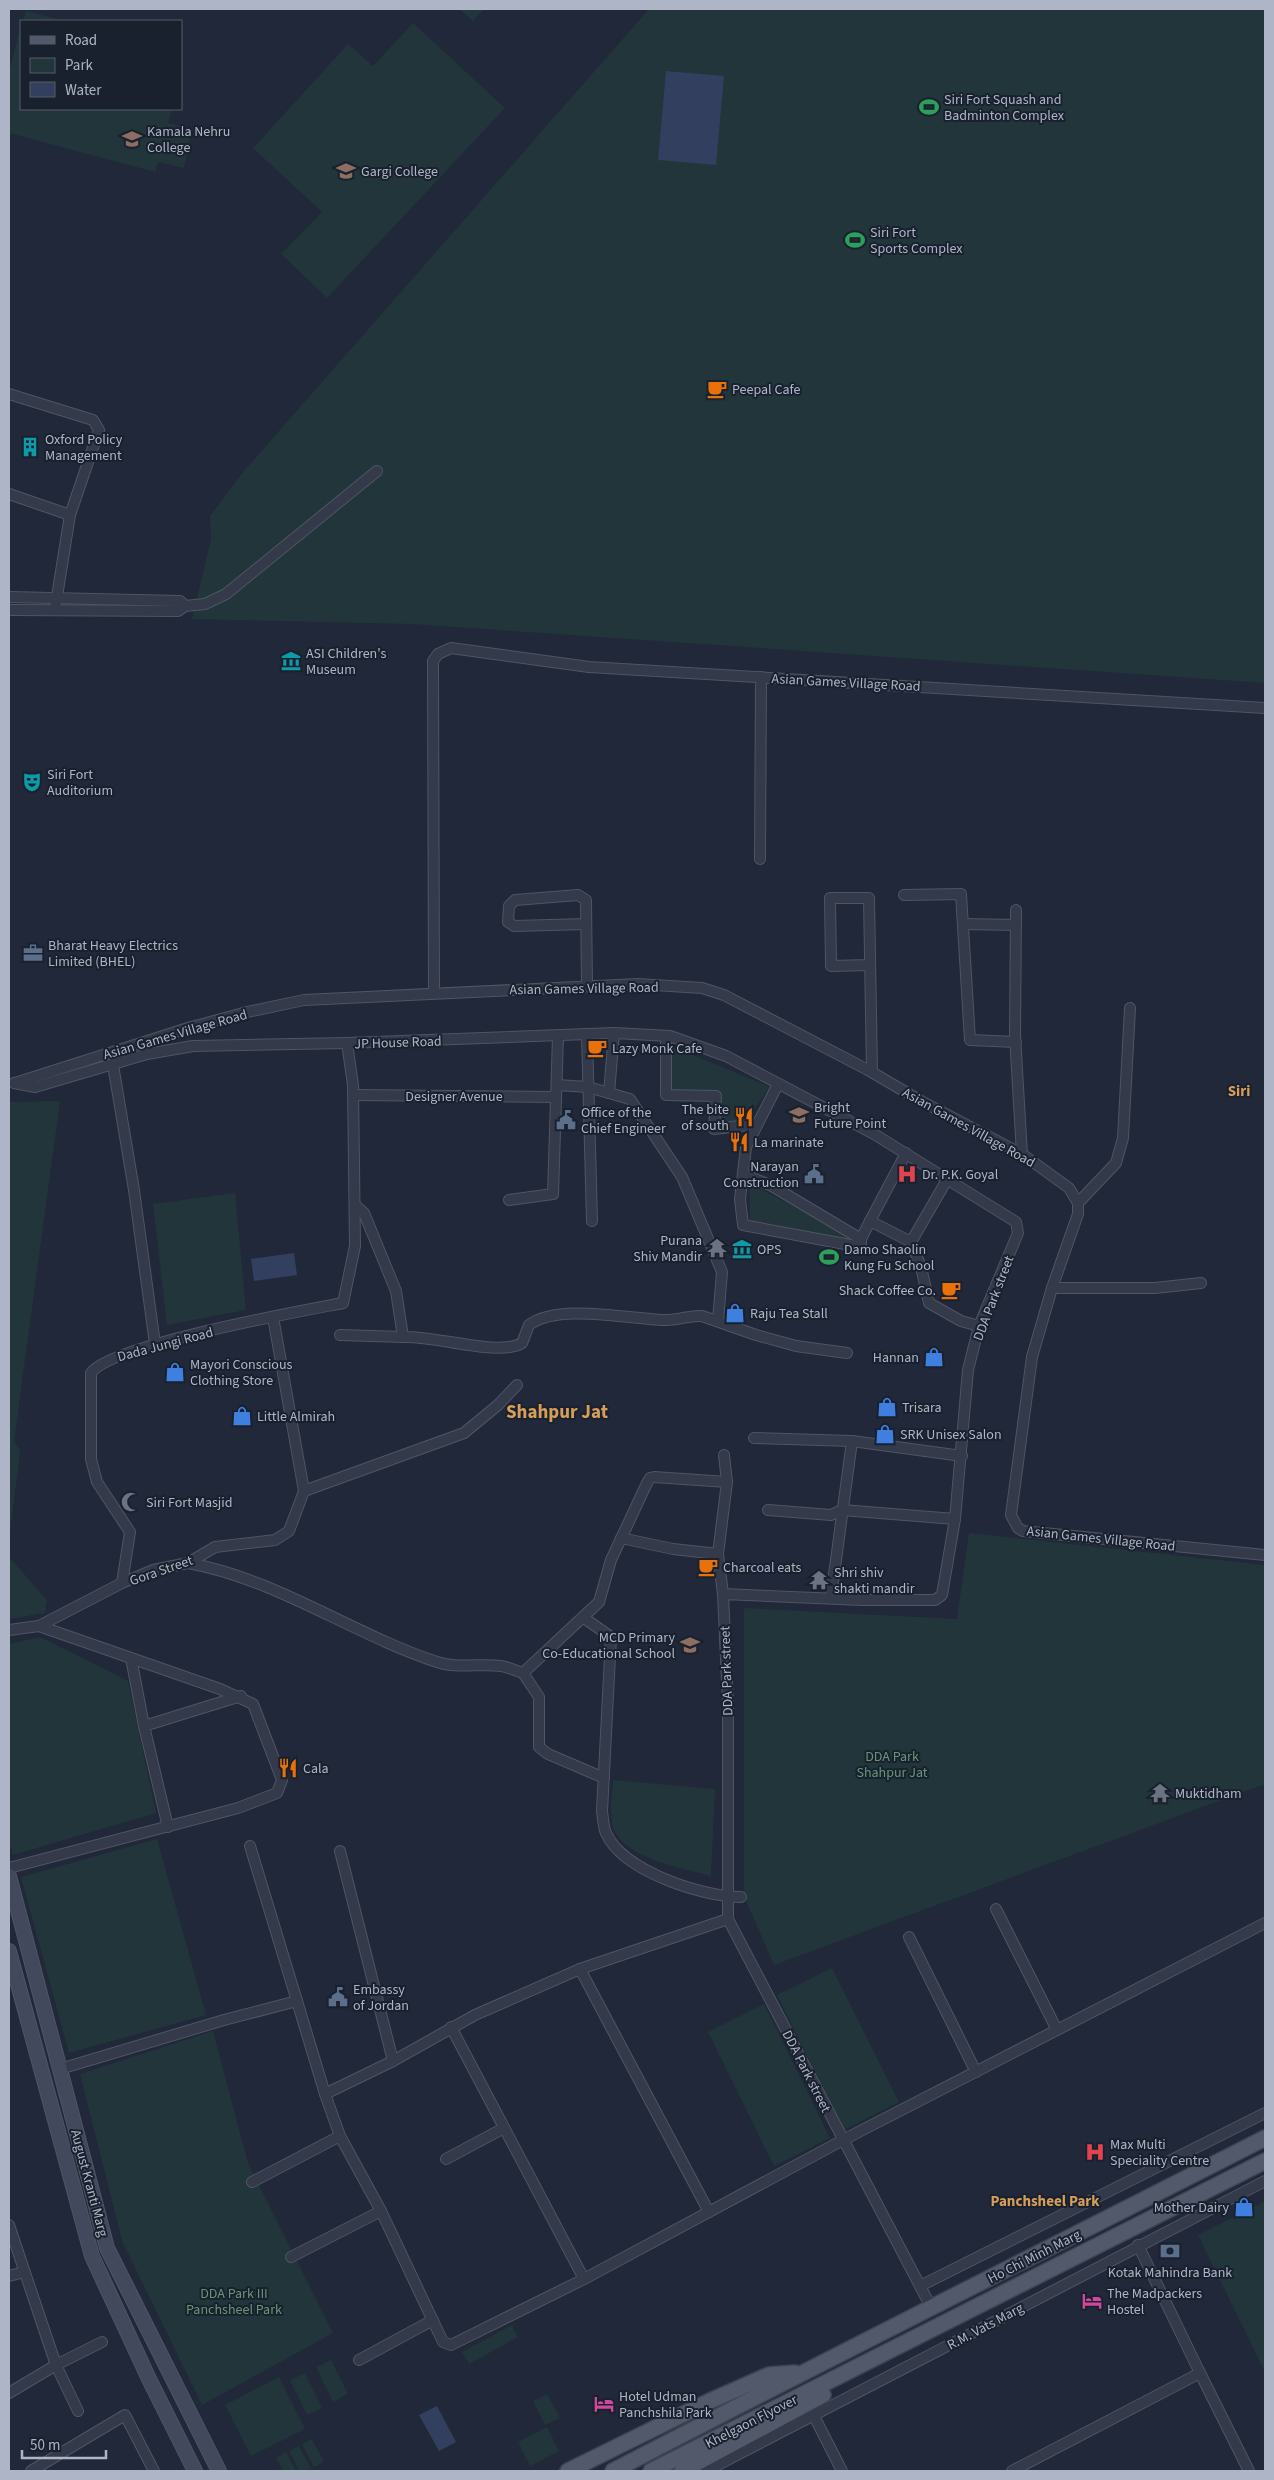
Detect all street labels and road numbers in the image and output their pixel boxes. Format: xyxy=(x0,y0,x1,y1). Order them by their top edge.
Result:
street label: Asian Games Village Road xyxy=(771,669,921,697)
street label: Asian Games Village Road xyxy=(509,978,659,1000)
street label: Asian Games Village Road xyxy=(101,1005,250,1065)
street label: JP House Road xyxy=(354,1031,442,1055)
street label: Asian Games Village Road xyxy=(898,1083,1039,1173)
street label: Designer Avenue xyxy=(405,1087,503,1107)
street label: DDA Park street xyxy=(968,1253,1019,1344)
street label: Dada Jungi Road xyxy=(115,1323,215,1367)
street label: Asian Games Village Road xyxy=(1026,1521,1176,1557)
street label: Gora Street xyxy=(127,1551,196,1591)
street label: DDA Park street xyxy=(715,1625,739,1716)
street label: DDA Park street xyxy=(777,2027,836,2116)
street label: August Kranti Marg xyxy=(65,2127,113,2239)
street label: Ho Chi Minh Marg xyxy=(984,2225,1084,2289)
street label: R.M. Vats Marg xyxy=(944,2298,1027,2355)
street label: Khelgaon Flyover xyxy=(702,2390,801,2454)

